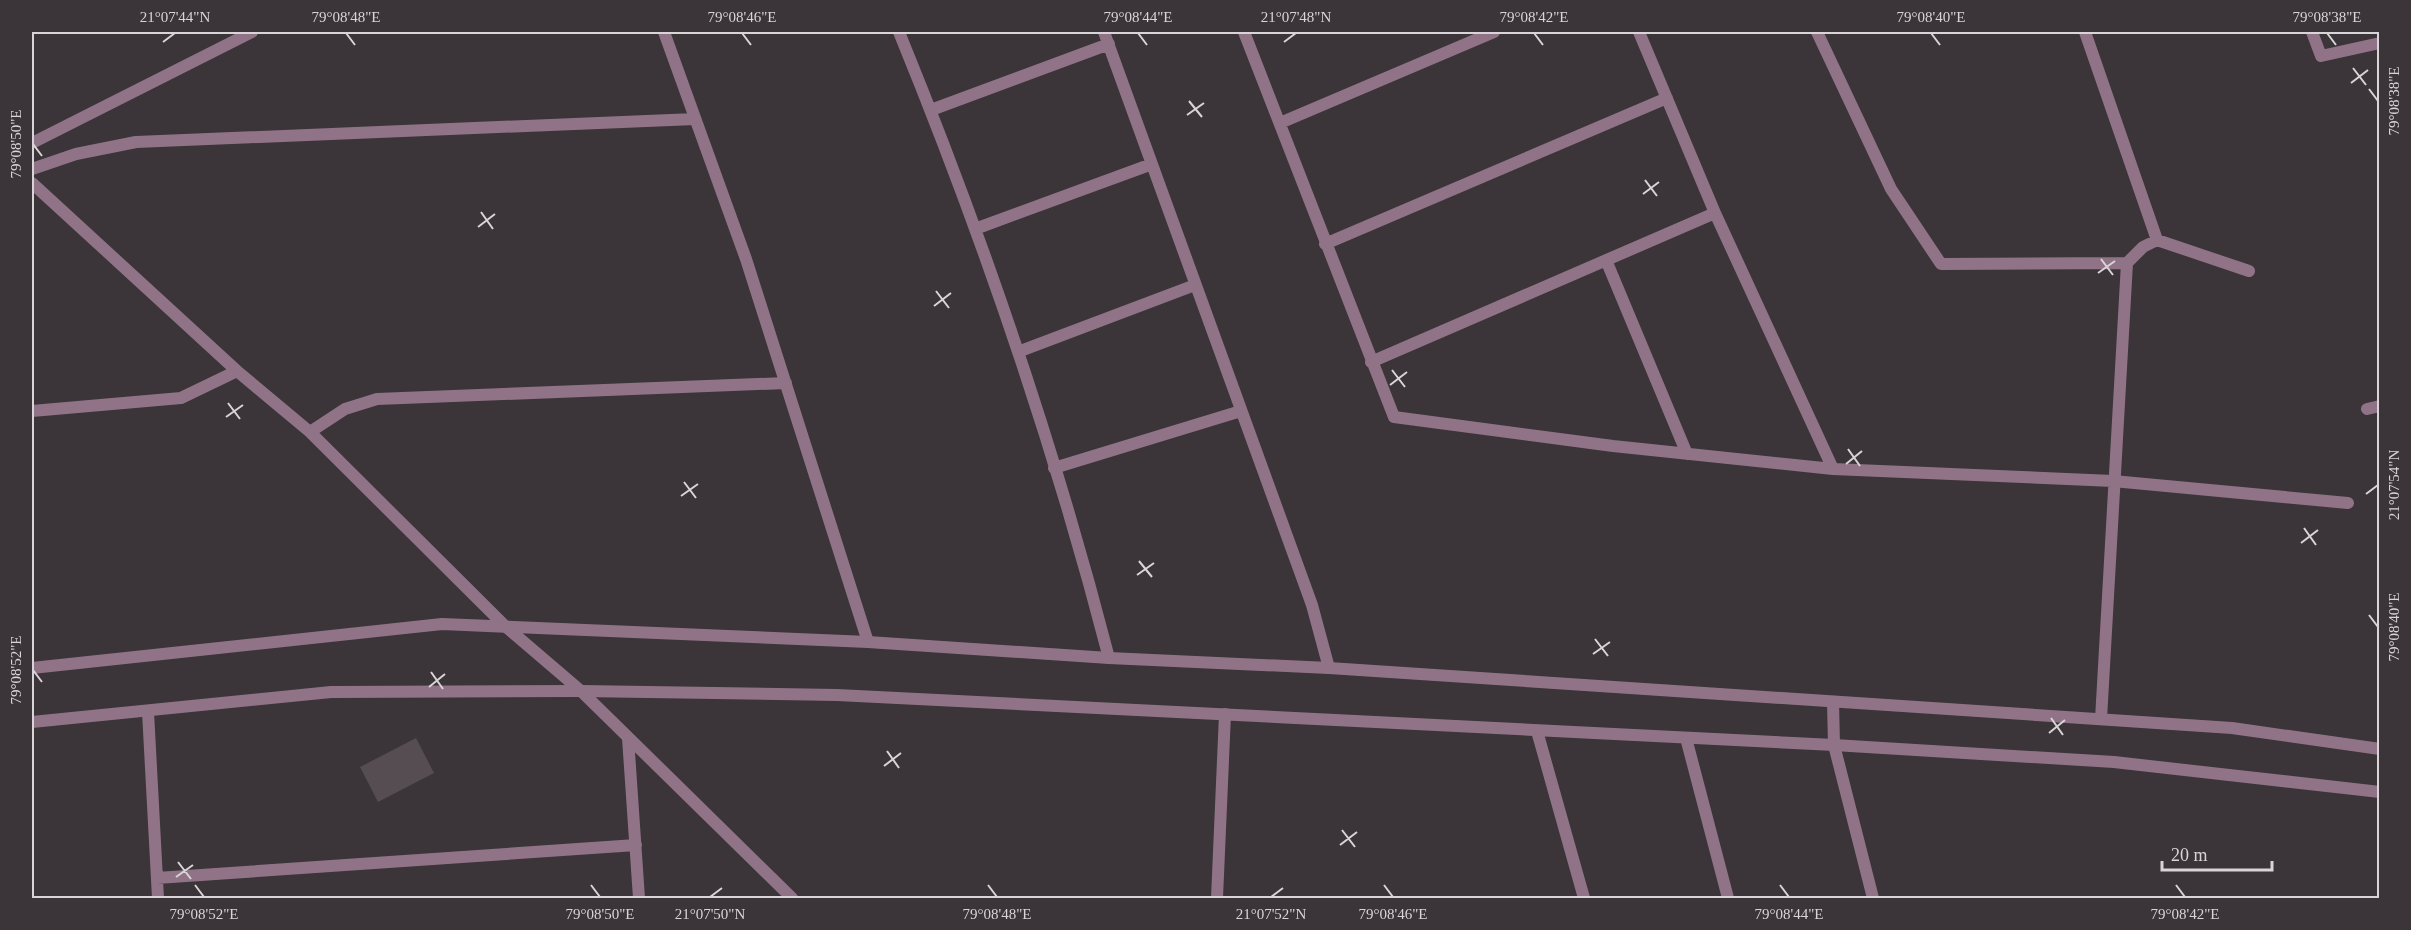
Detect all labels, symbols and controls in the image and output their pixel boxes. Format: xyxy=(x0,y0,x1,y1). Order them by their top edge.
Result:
text: 21°07'44"N xyxy=(140,9,210,25)
text: 79°08'48"E xyxy=(312,9,381,25)
text: 79°08'46"E xyxy=(708,9,777,25)
text: 79°08'44"E xyxy=(1104,9,1173,25)
text: 21°07'48"N xyxy=(1261,9,1331,25)
text: 79°08'42"E xyxy=(1500,9,1569,25)
text: 79°08'40"E xyxy=(1897,9,1966,25)
text: 79°08'38"E xyxy=(2293,9,2362,25)
text: 79°08'38"E xyxy=(2386,67,2402,136)
text: 79°08'50"E xyxy=(8,110,24,179)
text: 21°07'54"N xyxy=(2386,450,2402,520)
text: 79°08'40"E xyxy=(2386,593,2402,662)
text: 79°08'52"E xyxy=(8,636,24,705)
scale bar xyxy=(2162,834,2272,872)
text: 20 m xyxy=(2171,845,2208,865)
text: 79°08'52"E xyxy=(170,906,239,922)
text: 79°08'50"E xyxy=(566,906,635,922)
text: 21°07'50"N xyxy=(675,906,745,922)
text: 79°08'48"E xyxy=(963,906,1032,922)
text: 21°07'52"N xyxy=(1236,906,1306,922)
text: 79°08'46"E xyxy=(1359,906,1428,922)
text: 79°08'44"E xyxy=(1755,906,1824,922)
text: 79°08'42"E xyxy=(2151,906,2220,922)

